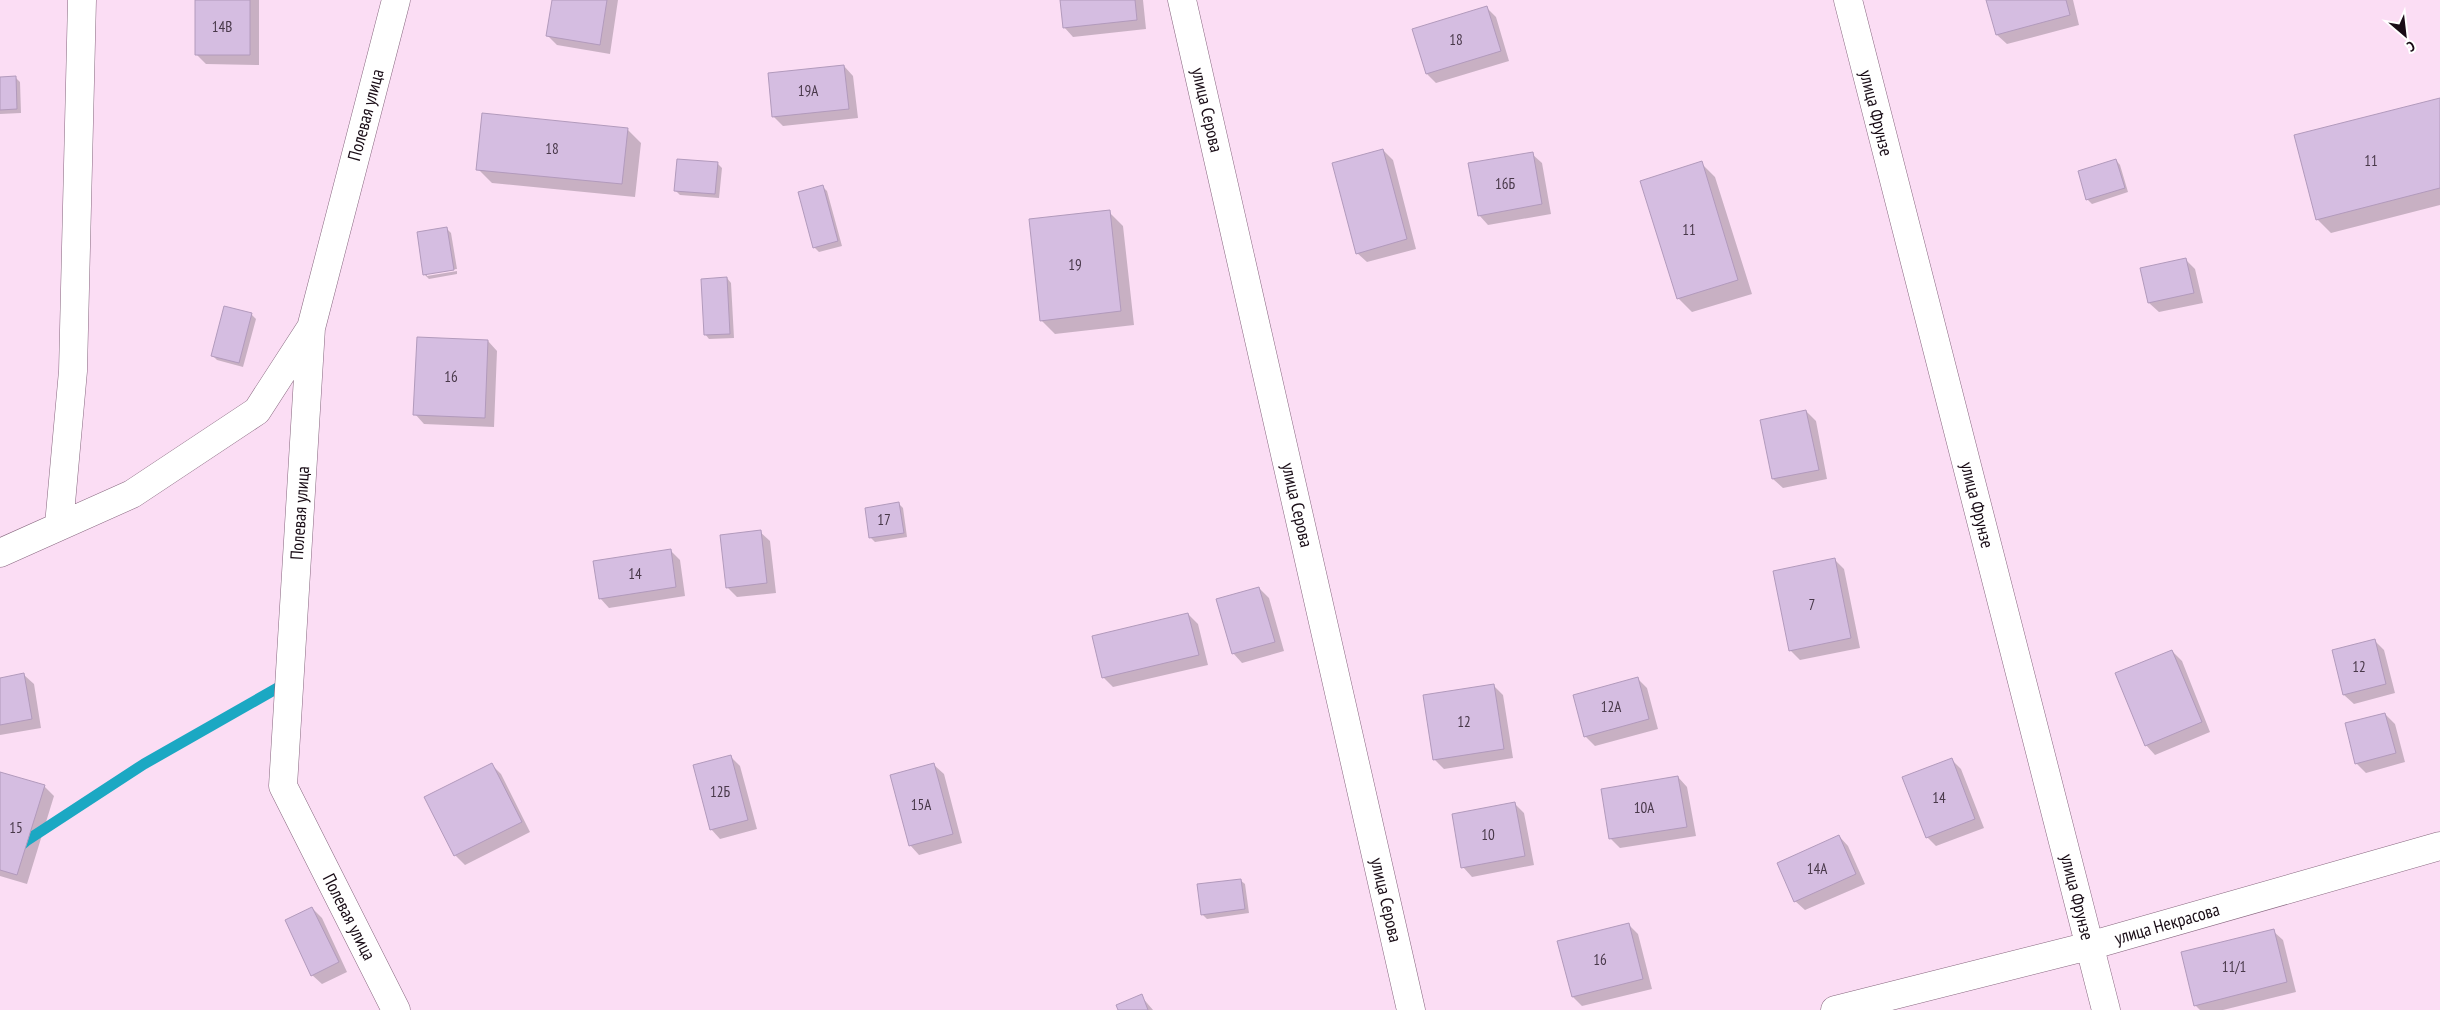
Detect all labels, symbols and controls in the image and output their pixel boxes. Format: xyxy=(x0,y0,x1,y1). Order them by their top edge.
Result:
north arrow xyxy=(2380,10,2430,60)
house number: 14В xyxy=(212,17,232,36)
house number: 18 xyxy=(1449,30,1463,49)
text: С xyxy=(2404,37,2418,56)
street label: улица Серова xyxy=(1187,65,1228,154)
street label: Полевая улица xyxy=(342,66,389,163)
street label: улица Фрунзе xyxy=(1855,67,1898,158)
house number: 19А xyxy=(798,81,819,100)
house number: 18 xyxy=(545,139,559,158)
house number: 11 xyxy=(2364,151,2378,170)
house number: 16Б xyxy=(1495,174,1515,193)
house number: 11 xyxy=(1682,220,1696,239)
house number: 19 xyxy=(1068,255,1082,274)
house number: 16 xyxy=(444,367,458,386)
street label: улица Фрунзе xyxy=(1956,459,1999,550)
street label: улица Серова xyxy=(1277,460,1318,549)
street label: Полевая улица xyxy=(285,465,314,561)
house number: 17 xyxy=(877,510,891,529)
house number: 14 xyxy=(628,564,642,583)
house number: 7 xyxy=(1809,595,1815,614)
house number: 12 xyxy=(2352,657,2366,676)
house number: 12А xyxy=(1601,697,1622,716)
house number: 12 xyxy=(1457,712,1471,731)
house number: 12Б xyxy=(710,782,730,801)
house number: 14 xyxy=(1932,788,1946,807)
house number: 15А xyxy=(911,795,932,814)
house number: 10А xyxy=(1634,798,1655,817)
house number: 15 xyxy=(9,818,23,837)
house number: 10 xyxy=(1481,825,1495,844)
street label: улица Фрунзе xyxy=(2056,851,2099,942)
street label: улица Серова xyxy=(1366,855,1407,944)
house number: 14А xyxy=(1807,859,1828,878)
street label: Полевая улица xyxy=(318,870,381,964)
street label: улица Некрасова xyxy=(2112,898,2222,949)
house number: 16 xyxy=(1593,950,1607,969)
house number: 11/1 xyxy=(2222,957,2246,976)

